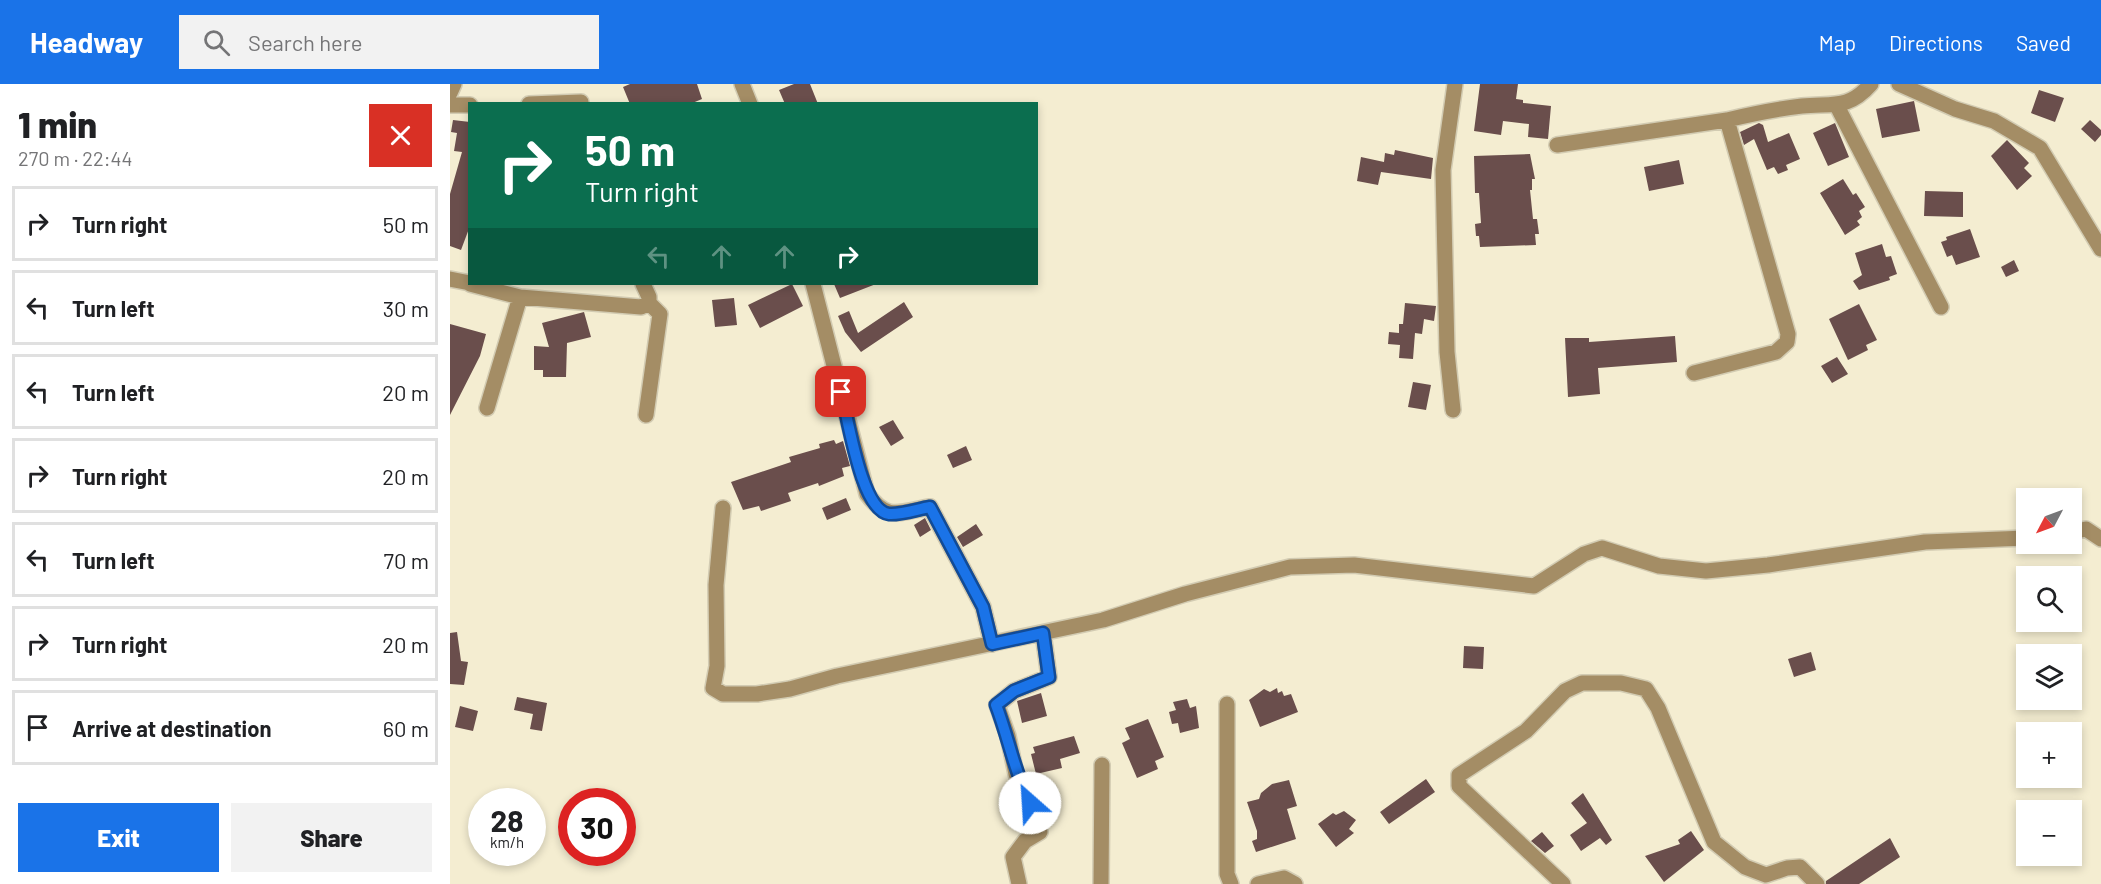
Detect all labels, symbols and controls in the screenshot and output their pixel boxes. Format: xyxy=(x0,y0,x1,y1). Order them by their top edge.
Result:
search box xyxy=(179,15,599,69)
text: Headway xyxy=(30,25,143,59)
icon: search xyxy=(200,26,233,59)
text: Search here xyxy=(248,29,362,55)
text: Map xyxy=(1819,30,1856,55)
text: Directions xyxy=(1889,30,1983,55)
text: Saved xyxy=(2016,30,2071,55)
text: 1 min xyxy=(18,102,97,145)
button: close xyxy=(369,104,432,167)
text: 50 m xyxy=(585,124,675,174)
icon: right xyxy=(486,126,564,204)
text: 270 m · 22:44 xyxy=(18,146,132,170)
text: Turn right xyxy=(585,175,699,207)
icon: right xyxy=(21,207,54,240)
text: Turn right xyxy=(72,211,167,237)
text: 50 m xyxy=(383,211,429,237)
icon: left xyxy=(642,240,675,273)
icon: ahead xyxy=(705,240,738,273)
icon: ahead xyxy=(768,240,801,273)
icon: right xyxy=(831,240,864,273)
icon: left xyxy=(21,291,54,324)
text: Turn left xyxy=(72,295,155,321)
text: 30 m xyxy=(383,295,429,321)
pin xyxy=(815,366,866,417)
icon: left xyxy=(21,375,54,408)
icon: arrive xyxy=(824,375,857,408)
text: Turn left xyxy=(72,379,155,405)
text: 20 m xyxy=(382,379,429,405)
icon: right xyxy=(21,459,54,492)
text: Turn right xyxy=(72,463,167,489)
text: 20 m xyxy=(382,463,429,489)
north arrow xyxy=(2016,488,2082,554)
map controls xyxy=(2016,488,2082,866)
icon: left xyxy=(21,543,54,576)
text: Turn left xyxy=(72,547,155,573)
text: 70 m xyxy=(384,547,429,573)
button: search xyxy=(2016,566,2082,632)
icon: right xyxy=(21,627,54,660)
text: Turn right xyxy=(72,631,167,657)
text: 20 m xyxy=(382,631,429,657)
button: layers xyxy=(2016,644,2082,710)
icon: arrive xyxy=(21,711,54,744)
text: Arrive at destination xyxy=(72,715,271,741)
text: 60 m xyxy=(383,715,429,741)
button: + xyxy=(2016,722,2082,788)
position arrow xyxy=(998,771,1062,835)
speed limit sign: 30 xyxy=(558,788,636,866)
button: − xyxy=(2016,800,2082,866)
text: 28 xyxy=(490,802,524,838)
button: Exit xyxy=(18,803,219,872)
button: Share xyxy=(231,803,432,872)
text: km/h xyxy=(490,833,524,851)

